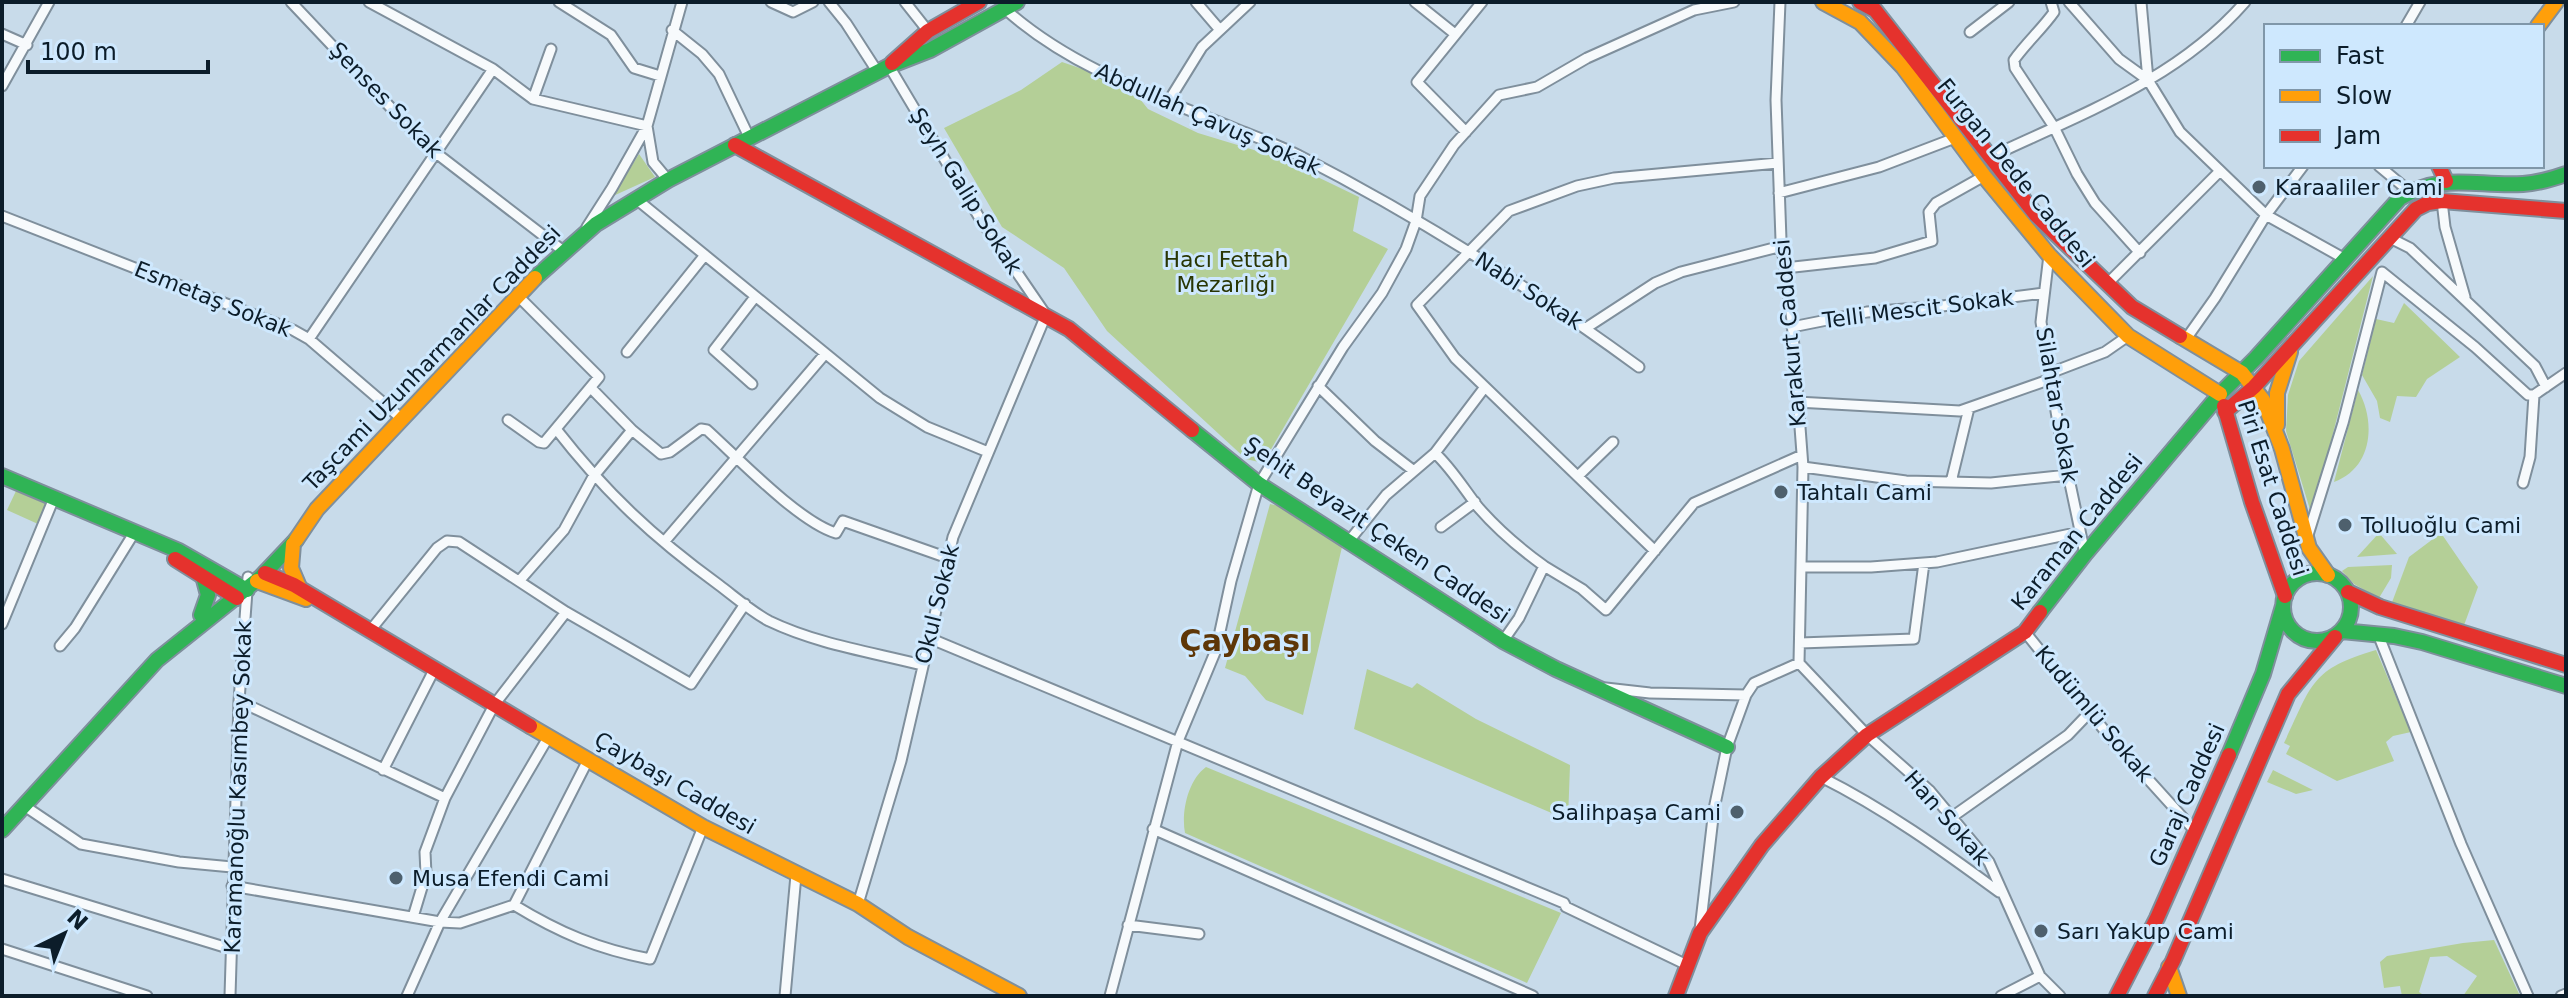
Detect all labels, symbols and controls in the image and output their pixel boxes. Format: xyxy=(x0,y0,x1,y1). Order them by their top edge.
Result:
scale bar xyxy=(28,24,208,74)
legend xyxy=(2264,24,2544,168)
street label: Şenses Sokak xyxy=(325,37,448,163)
text: 100 m xyxy=(40,38,117,66)
text: Fast xyxy=(2336,42,2384,70)
street label: Abdullah Çavuş Sokak xyxy=(1092,58,1325,180)
street label: Furgan Dede Caddesi xyxy=(1932,74,2100,272)
text: Slow xyxy=(2336,82,2392,110)
street label: Şeyh Galip Sokak xyxy=(905,103,1027,279)
text: Jam xyxy=(2334,122,2381,150)
place label: Karaaliler Cami xyxy=(2275,175,2443,200)
marker: Karaaliler Cami xyxy=(2250,178,2268,196)
street label: Taşcami Uzunharmanlar Caddesi xyxy=(298,220,566,496)
street label: Karakurt Caddesi xyxy=(1769,238,1811,428)
park label: Hacı Fettah Mezarlığı xyxy=(1164,247,1288,297)
street label: Nabi Sokak xyxy=(1471,247,1588,335)
street label: Esmetaş Sokak xyxy=(131,256,295,342)
street label: Telli Mescit Sokak xyxy=(1820,285,2015,333)
street label: Silahtar Sokak xyxy=(2031,325,2083,485)
street label: Piri Esat Caddesi xyxy=(2233,397,2313,579)
street label: Şehit Beyazıt Çeken Caddesi xyxy=(1240,432,1514,628)
street label: Karaman Caddesi xyxy=(2006,449,2148,615)
place label: Tahtalı Cami xyxy=(1796,480,1932,505)
marker: Tahtalı Cami xyxy=(1772,483,1790,501)
place label: Tolluoğlu Cami xyxy=(2360,513,2521,538)
marker: Tolluoğlu Cami xyxy=(2336,516,2354,534)
street label: Okul Sokak xyxy=(910,541,964,666)
street label: Karamanoğlu Kasımbey Sokak xyxy=(220,620,256,954)
district label: Çaybaşı xyxy=(1180,623,1310,658)
street label: Kudümlü Sokak xyxy=(2030,641,2158,787)
street label: Garaj Caddesi xyxy=(2144,720,2230,870)
street label: Çaybaşı Caddesi xyxy=(590,727,760,839)
street label: Han Sokak xyxy=(1899,766,1995,871)
place label: Salihpaşa Cami xyxy=(1552,800,1721,825)
marker: Salihpaşa Cami xyxy=(1728,803,1746,821)
place label: Musa Efendi Cami xyxy=(412,866,609,891)
marker: Musa Efendi Cami xyxy=(387,869,405,887)
north arrow xyxy=(24,894,104,974)
text: N xyxy=(62,904,93,935)
place label: Sarı Yakup Cami xyxy=(2057,919,2234,944)
marker: Sarı Yakup Cami xyxy=(2032,922,2050,940)

